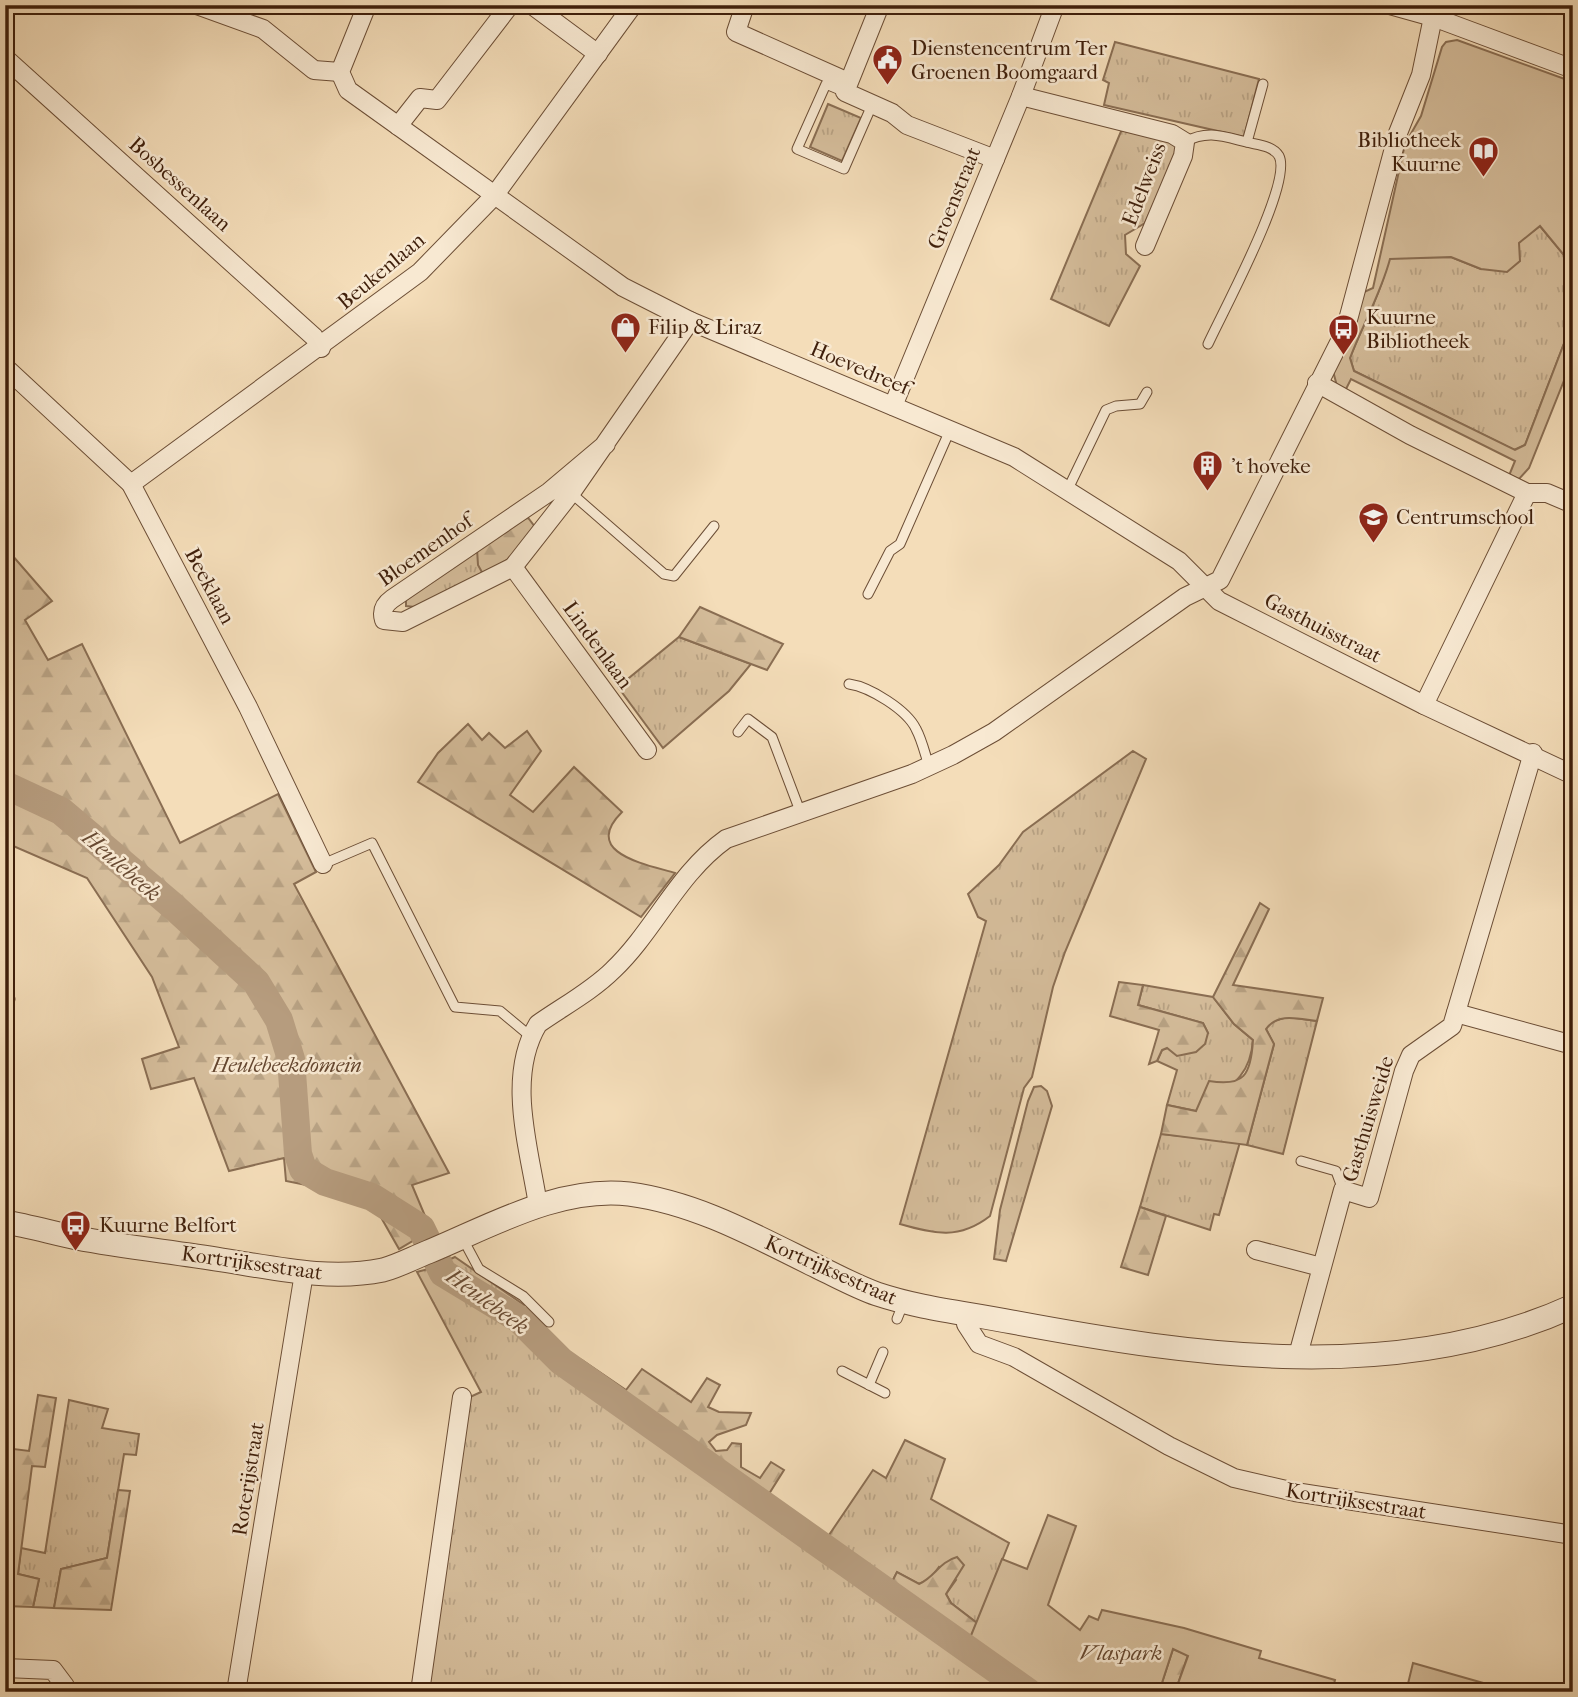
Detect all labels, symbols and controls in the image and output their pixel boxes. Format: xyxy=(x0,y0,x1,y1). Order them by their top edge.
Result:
place label: Dienstencentrum Ter Groenen Boomgaard xyxy=(911,36,1107,84)
public building icon: Dienstencentrum Ter Groenen Boomgaard xyxy=(871,43,905,87)
place label: Bibliotheek Kuurne xyxy=(1357,128,1461,176)
street label: Bosbessenlaan xyxy=(124,132,236,236)
library icon: Bibliotheek Kuurne xyxy=(1467,135,1501,179)
street label: Edelweiss xyxy=(1117,139,1171,229)
street label: Groenstraat xyxy=(923,143,986,253)
street label: Beukenlaan xyxy=(333,228,429,314)
place label: Kuurne Bibliotheek xyxy=(1366,305,1470,353)
shop icon: Filip & Liraz xyxy=(608,310,642,354)
bus stop icon: Kuurne Bibliotheek xyxy=(1326,312,1360,356)
place label: Filip & Liraz xyxy=(648,315,762,339)
street label: Hoevedreef xyxy=(807,336,917,401)
building icon: 't hoveke xyxy=(1191,449,1225,493)
place label: 't hoveke xyxy=(1231,454,1311,478)
school or university icon: Centrumschool xyxy=(1356,500,1390,544)
place label: Centrumschool xyxy=(1396,505,1534,529)
street label: Bloemenhof xyxy=(373,506,480,591)
street label: Beeklaan xyxy=(180,544,240,628)
street label: Gasthuisstraat xyxy=(1260,588,1386,668)
street label: Lindenlaan xyxy=(558,597,638,693)
water label: Heulebeek xyxy=(76,823,167,907)
park label: Heulebeekdomein xyxy=(211,1053,362,1077)
street label: Gasthuisweide xyxy=(1337,1053,1399,1185)
bus stop icon: Kuurne Belfort xyxy=(59,1208,93,1252)
place label: Kuurne Belfort xyxy=(99,1213,237,1237)
street label: Kortrijksestraat xyxy=(761,1230,901,1310)
street label: Kortrijksestraat xyxy=(180,1241,325,1285)
water label: Heulebeek xyxy=(440,1262,534,1340)
street label: Roterijstraat xyxy=(227,1420,269,1538)
street label: Kortrijksestraat xyxy=(1284,1478,1429,1524)
park label: Vlaspark xyxy=(1080,1641,1162,1665)

